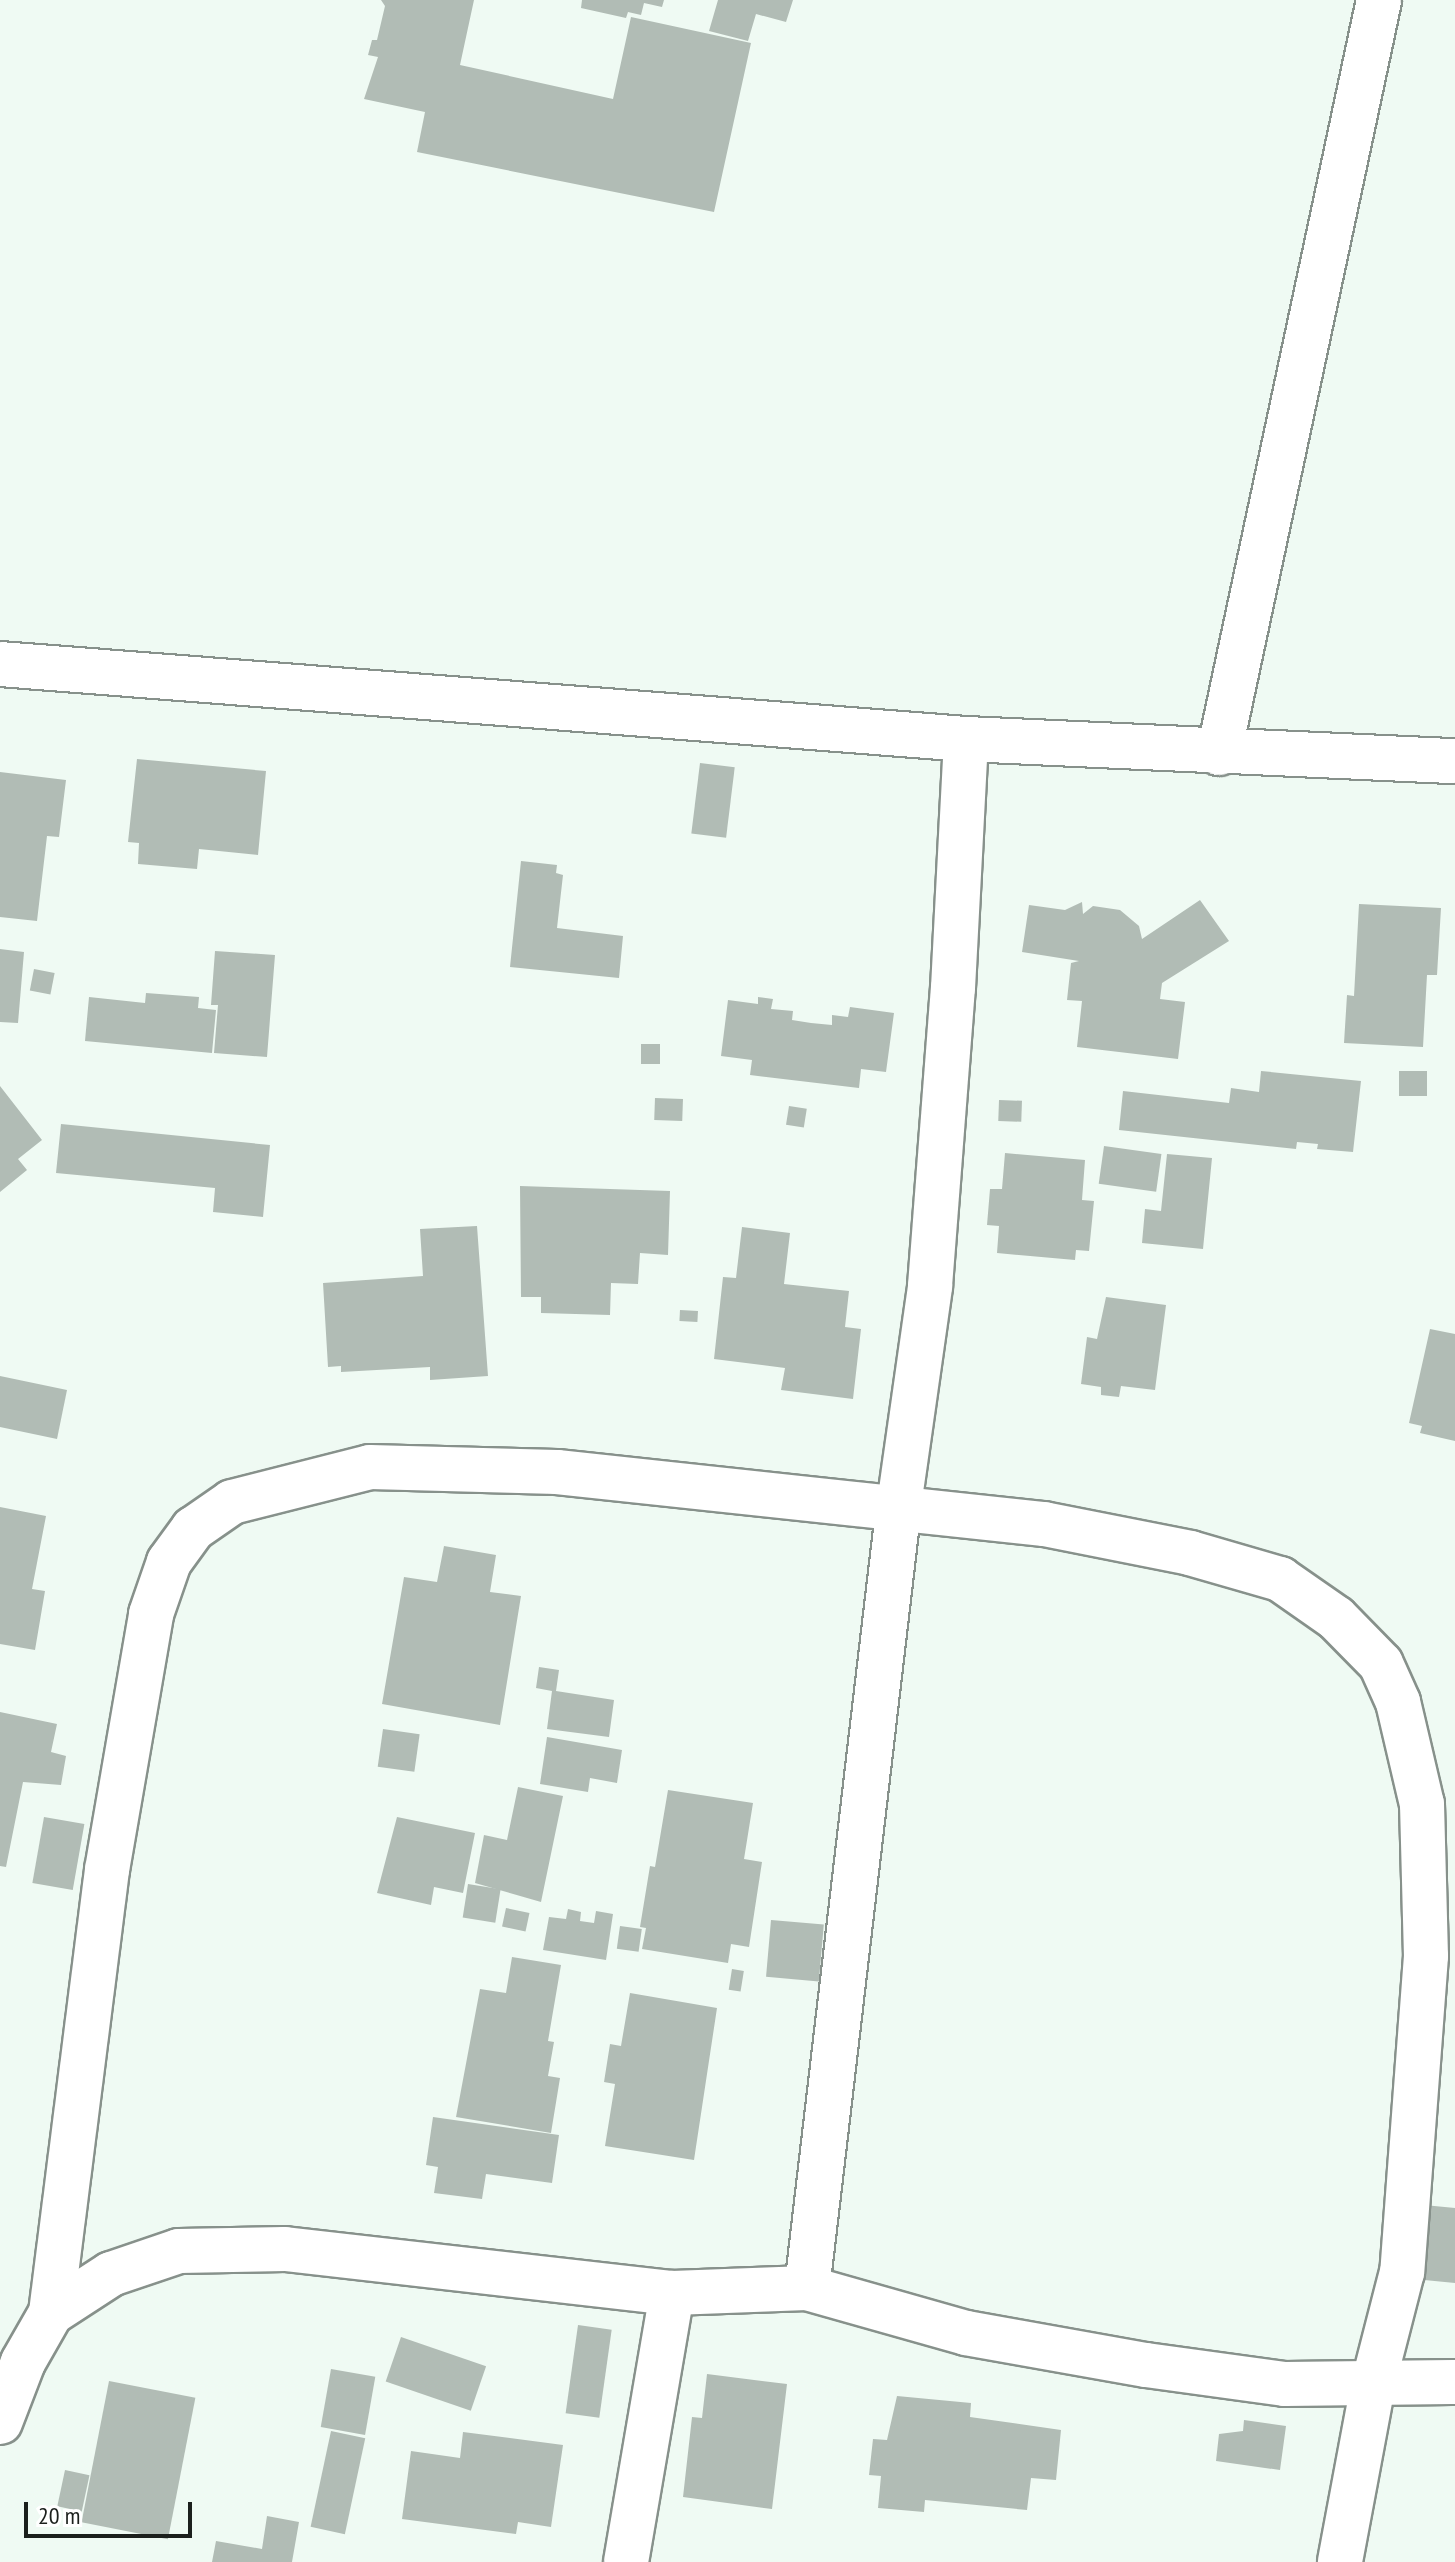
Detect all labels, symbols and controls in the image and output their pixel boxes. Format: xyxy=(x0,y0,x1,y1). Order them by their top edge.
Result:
scale bar xyxy=(28,2486,196,2536)
text: 20 m xyxy=(38,2500,80,2531)

